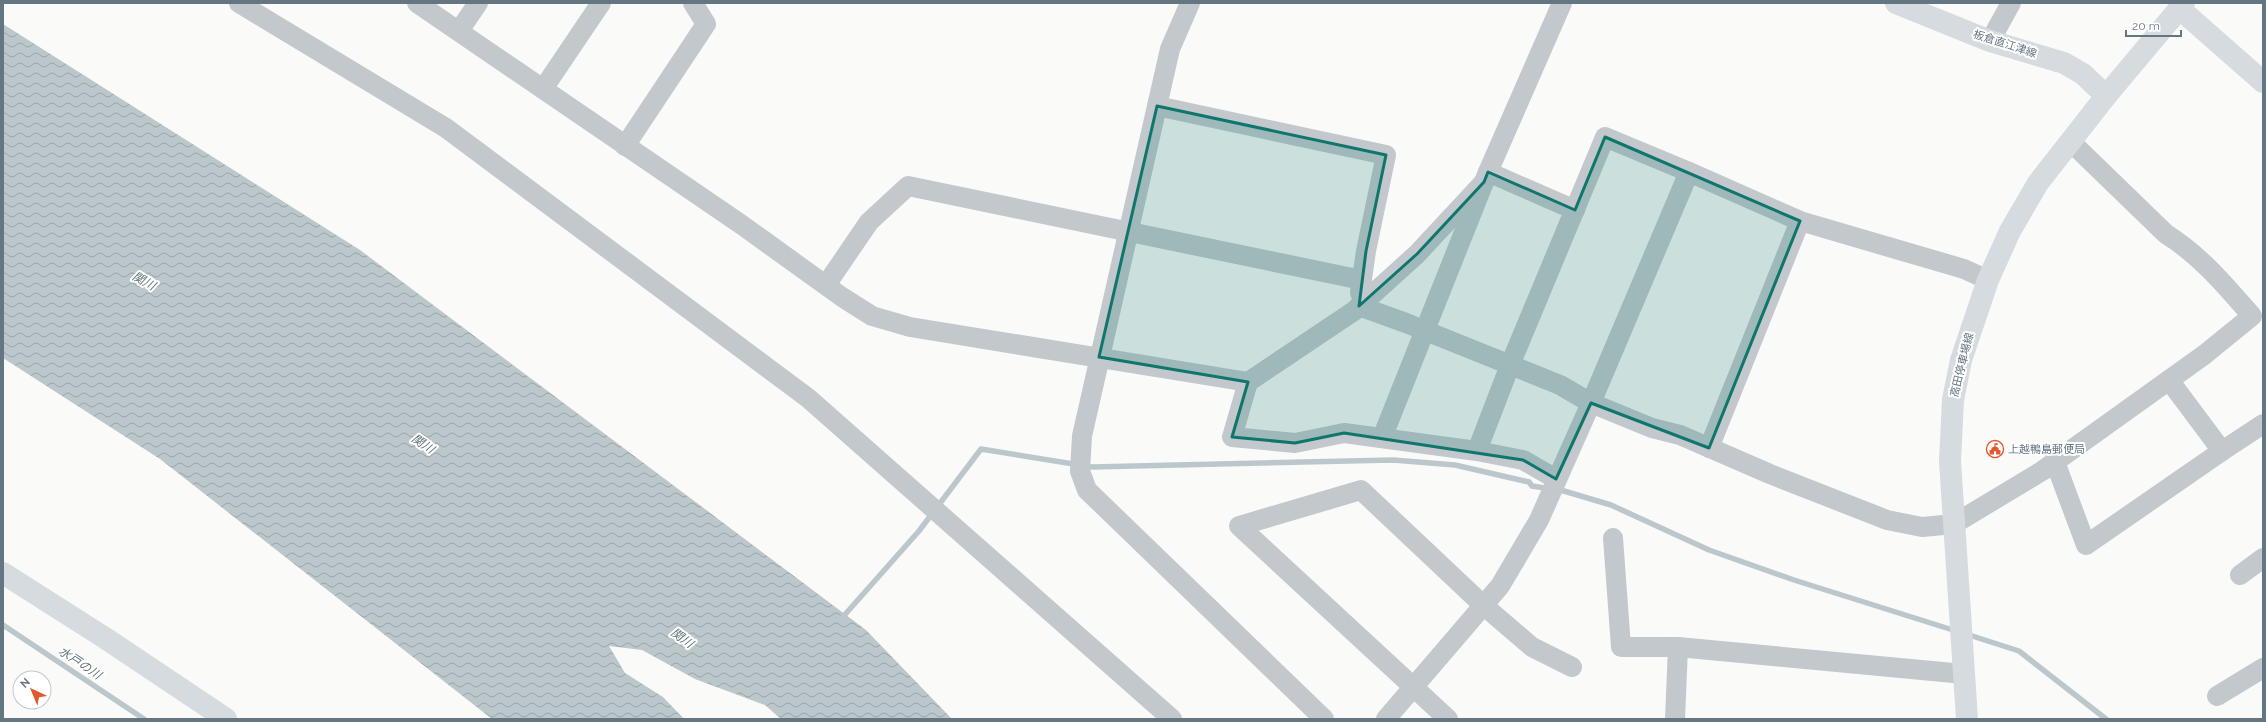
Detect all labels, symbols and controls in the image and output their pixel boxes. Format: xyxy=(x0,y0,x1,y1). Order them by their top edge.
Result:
scale bar xyxy=(2126,12,2181,38)
text: 20 m xyxy=(2132,19,2160,33)
street label: 板倉直江津線 xyxy=(1972,28,2038,60)
water label: 関川 xyxy=(130,269,160,294)
street label: 高田停車場線 xyxy=(1948,331,1976,399)
water label: 関川 xyxy=(409,431,439,458)
public building icon: 上越鴨島郵便局 xyxy=(1985,439,2005,459)
place label: 上越鴨島郵便局 xyxy=(2008,443,2085,456)
water label: 関川 xyxy=(668,625,697,652)
water label: 水戸の川 xyxy=(56,644,105,683)
north arrow xyxy=(12,670,52,710)
text: N xyxy=(18,676,33,691)

